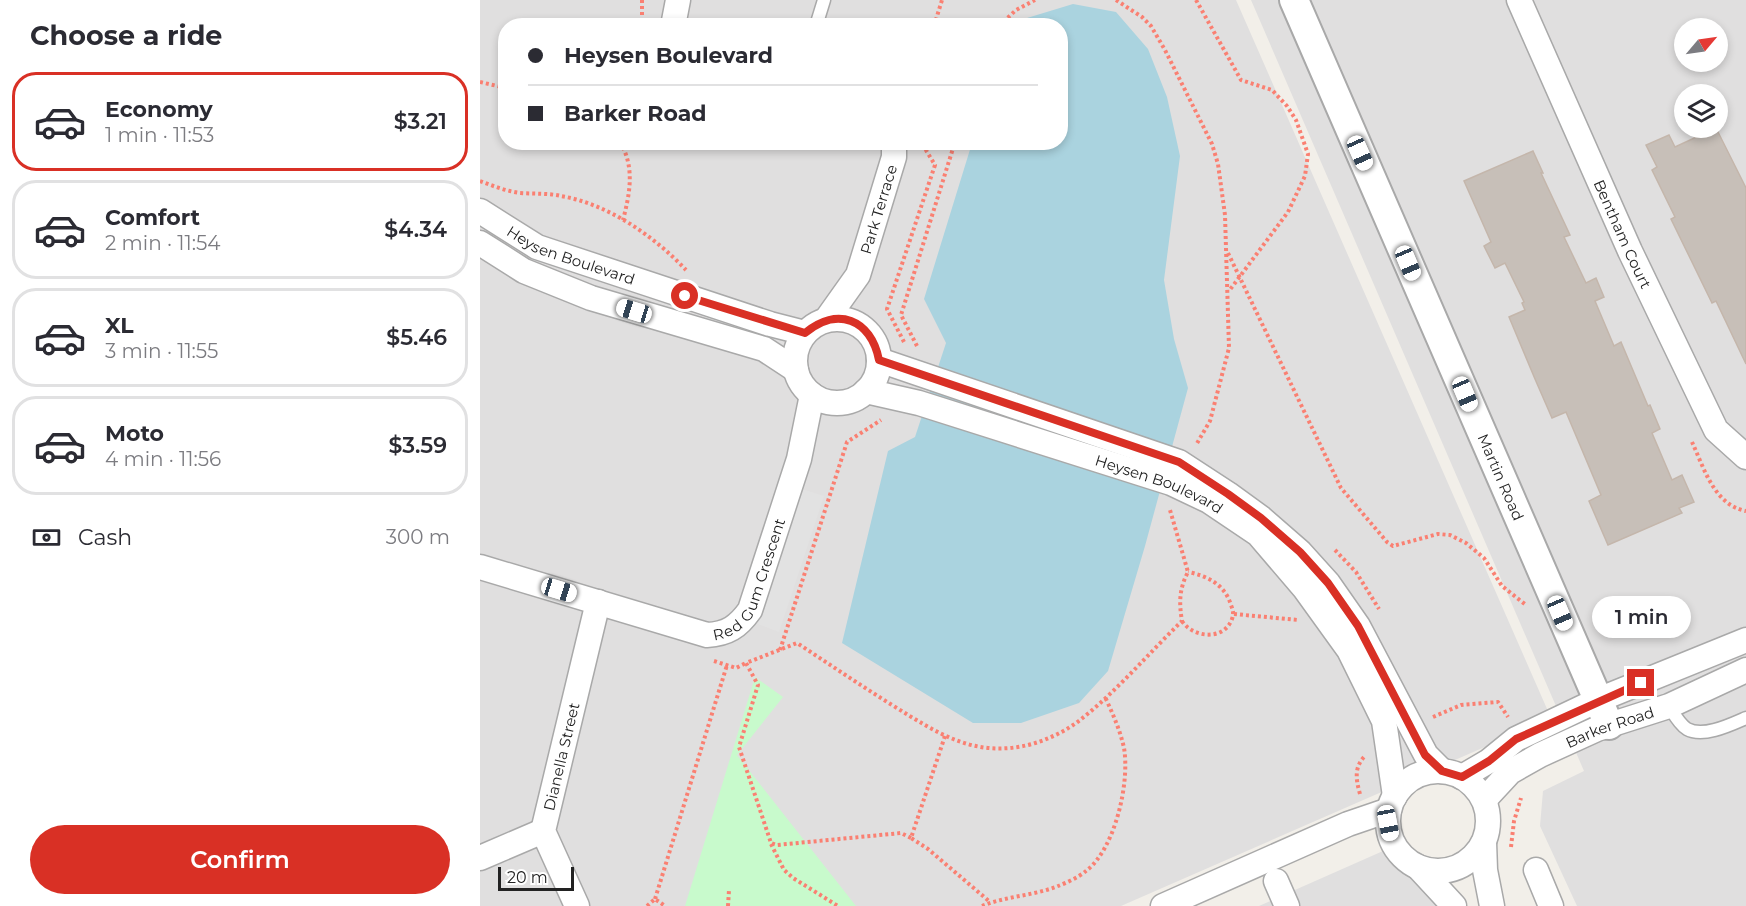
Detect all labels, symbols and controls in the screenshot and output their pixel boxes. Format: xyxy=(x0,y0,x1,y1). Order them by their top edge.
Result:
north arrow xyxy=(1674,18,1728,72)
map controls xyxy=(1674,18,1728,138)
text: Choose a ride xyxy=(30,19,222,52)
text: Heysen Boulevard xyxy=(564,42,773,69)
button: layers xyxy=(1674,84,1728,138)
icon: car xyxy=(33,95,87,149)
text: Economy xyxy=(105,96,213,123)
text: Barker Road xyxy=(564,100,707,127)
text: $3.21 xyxy=(394,108,447,135)
text: 1 min · 11:53 xyxy=(105,123,214,147)
car xyxy=(1344,133,1376,173)
street label: Park Terrace xyxy=(855,162,901,256)
street label: Bentham Court xyxy=(1590,177,1656,291)
icon: car xyxy=(33,203,87,257)
text: Comfort xyxy=(105,204,200,231)
text: $4.34 xyxy=(384,216,447,243)
street label: Heysen Boulevard xyxy=(504,221,637,288)
text: 2 min · 11:54 xyxy=(105,231,220,255)
car xyxy=(1393,243,1423,283)
route start xyxy=(671,282,698,309)
car xyxy=(614,297,654,325)
icon: car xyxy=(33,311,87,365)
text: XL xyxy=(105,312,134,339)
text: $5.46 xyxy=(386,324,447,351)
text: 3 min · 11:55 xyxy=(105,339,218,363)
car xyxy=(1450,374,1480,414)
icon: car xyxy=(33,419,87,473)
text: Moto xyxy=(105,420,164,447)
street label: Martin Road xyxy=(1474,431,1528,523)
text: $3.59 xyxy=(388,432,447,459)
text: 4 min · 11:56 xyxy=(105,447,221,471)
street label: Heysen Boulevard xyxy=(1093,450,1227,517)
street label: Red Gum Crescent xyxy=(711,516,789,644)
icon: cash xyxy=(30,521,63,554)
text: Cash xyxy=(78,524,132,551)
text: 300 m xyxy=(386,525,450,549)
car xyxy=(539,576,579,604)
car xyxy=(1545,593,1575,633)
callout: 1 min xyxy=(1592,596,1690,638)
text: 1 min xyxy=(1615,605,1668,629)
route end xyxy=(1627,669,1654,696)
street label: Dianella Street xyxy=(539,700,583,813)
street label: Barker Road xyxy=(1562,702,1656,752)
car xyxy=(1376,804,1400,842)
button: Confirm xyxy=(30,825,450,894)
scale bar xyxy=(498,864,574,892)
text: 20 m xyxy=(507,868,548,887)

